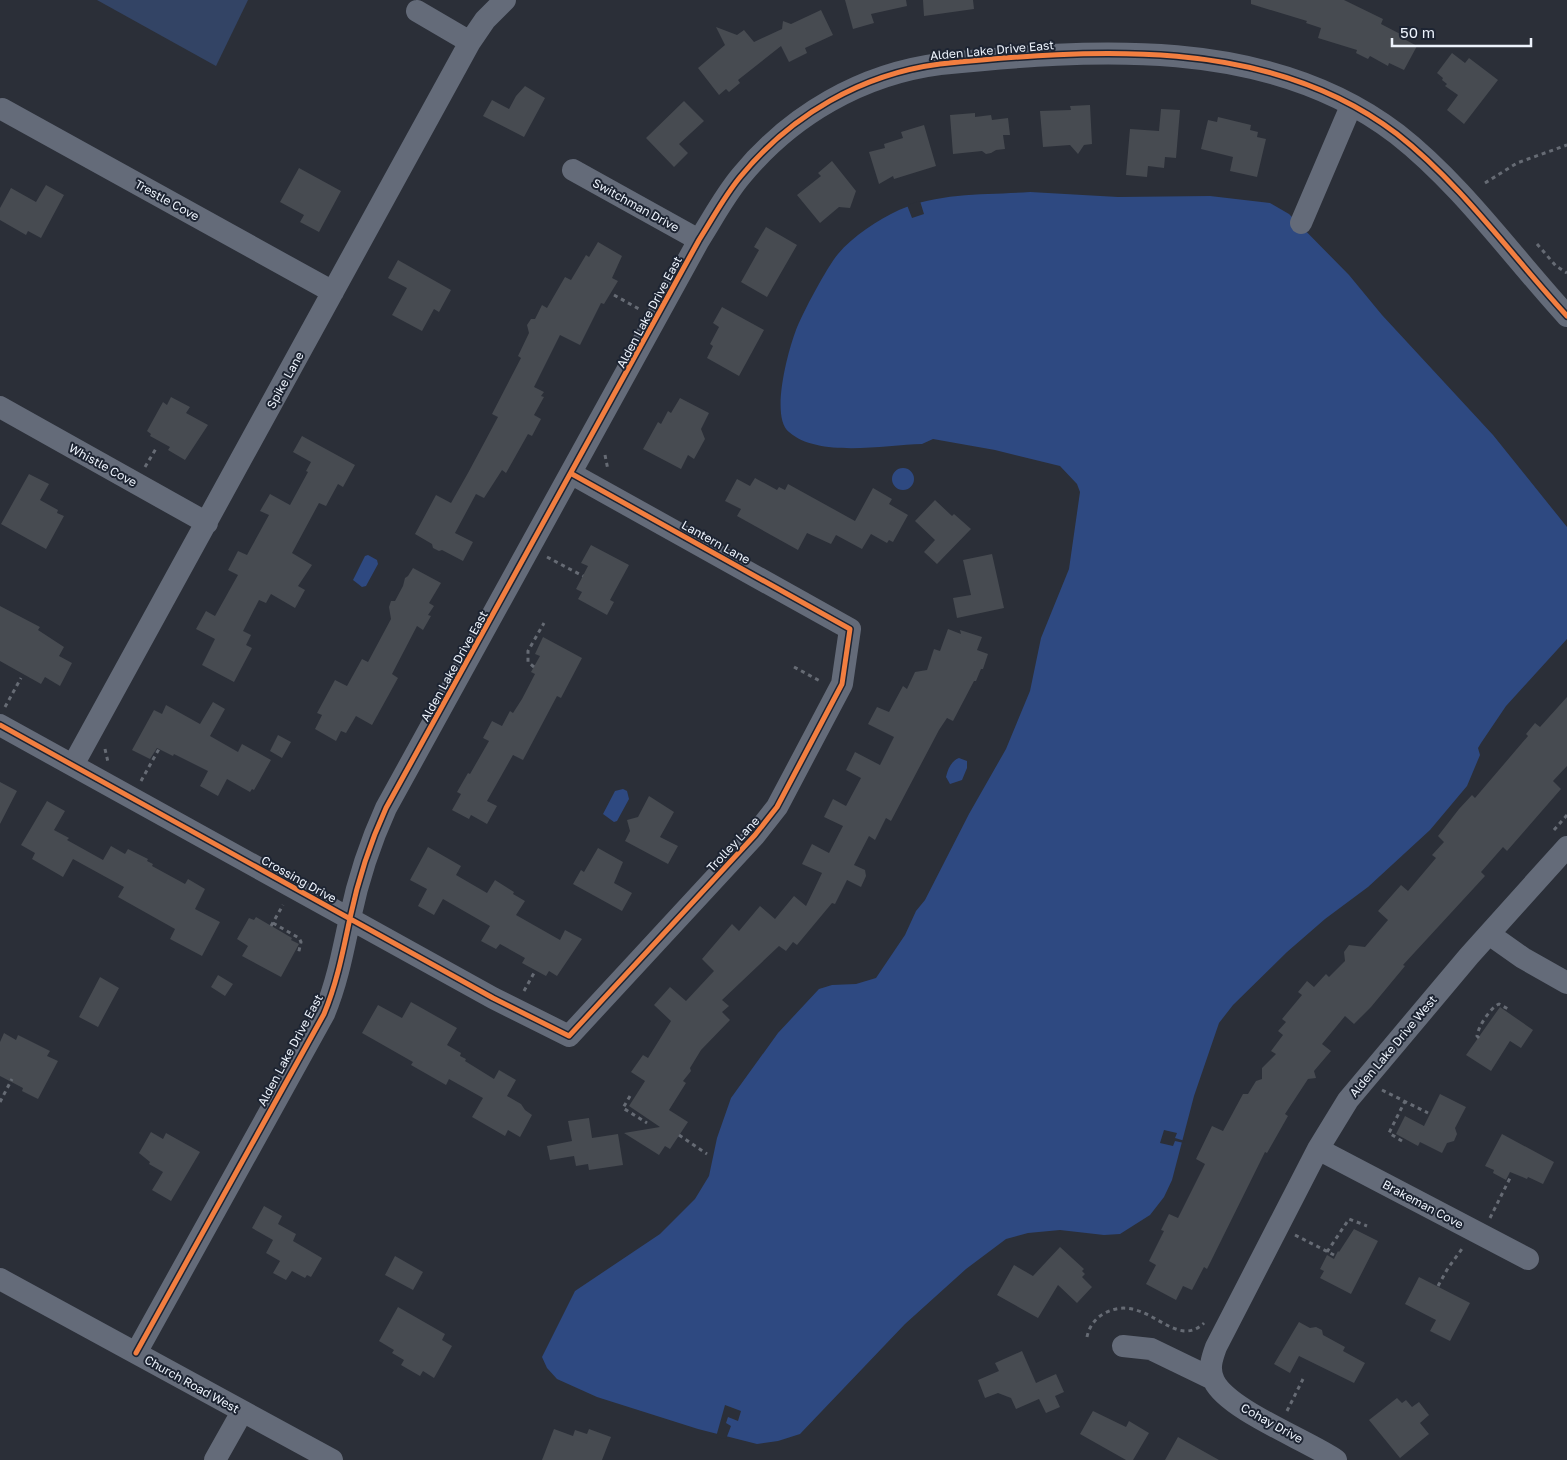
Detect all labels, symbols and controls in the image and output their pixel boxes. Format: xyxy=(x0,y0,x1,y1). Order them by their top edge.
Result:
scale bar xyxy=(1392,15,1531,47)
text: 50 m xyxy=(1400,23,1435,41)
street label: Alden Lake Drive East xyxy=(929,37,1055,63)
street label: Switchman Drive xyxy=(590,175,682,235)
street label: Trestle Cove xyxy=(132,176,202,224)
street label: Alden Lake Drive East xyxy=(613,253,685,370)
street label: Spike Lane xyxy=(263,349,307,411)
street label: Whistle Cove xyxy=(66,440,140,490)
street label: Lantern Lane xyxy=(679,517,753,567)
street label: Alden Lake Drive East xyxy=(417,608,491,724)
street label: Trolley Lane xyxy=(704,813,762,875)
street label: Crossing Drive xyxy=(259,852,339,906)
street label: Alden Lake Drive East xyxy=(254,991,326,1108)
street label: Alden Lake Drive West xyxy=(1346,992,1440,1100)
street label: Brakeman Cove xyxy=(1380,1176,1466,1232)
street label: Church Road West xyxy=(142,1352,242,1416)
street label: Cohay Drive xyxy=(1238,1400,1306,1446)

